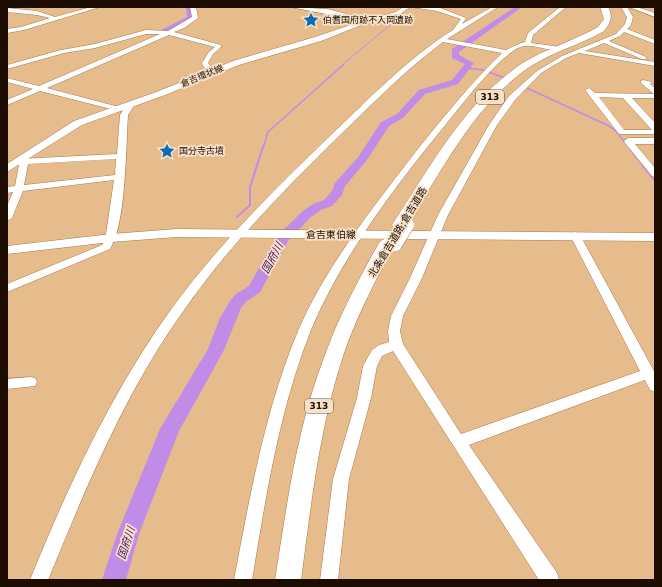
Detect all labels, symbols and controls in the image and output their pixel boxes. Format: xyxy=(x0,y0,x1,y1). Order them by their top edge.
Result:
place icon: 伯耆国府跡不入岡遺跡 xyxy=(302,11,320,29)
place label: 伯耆国府跡不入岡遺跡 xyxy=(323,15,413,25)
street label: 倉吉環状線 xyxy=(179,62,226,89)
road number: 313 xyxy=(476,90,504,104)
place icon: 国分寺古墳 xyxy=(158,142,176,160)
place label: 国分寺古墳 xyxy=(179,146,224,156)
street label: 北条倉吉道路;倉吉道路 xyxy=(366,185,429,279)
street label: 倉吉東伯線 xyxy=(306,229,356,240)
water label: 国府川 xyxy=(259,240,286,276)
road number: 313 xyxy=(305,399,333,413)
water label: 国府川 xyxy=(115,525,138,561)

